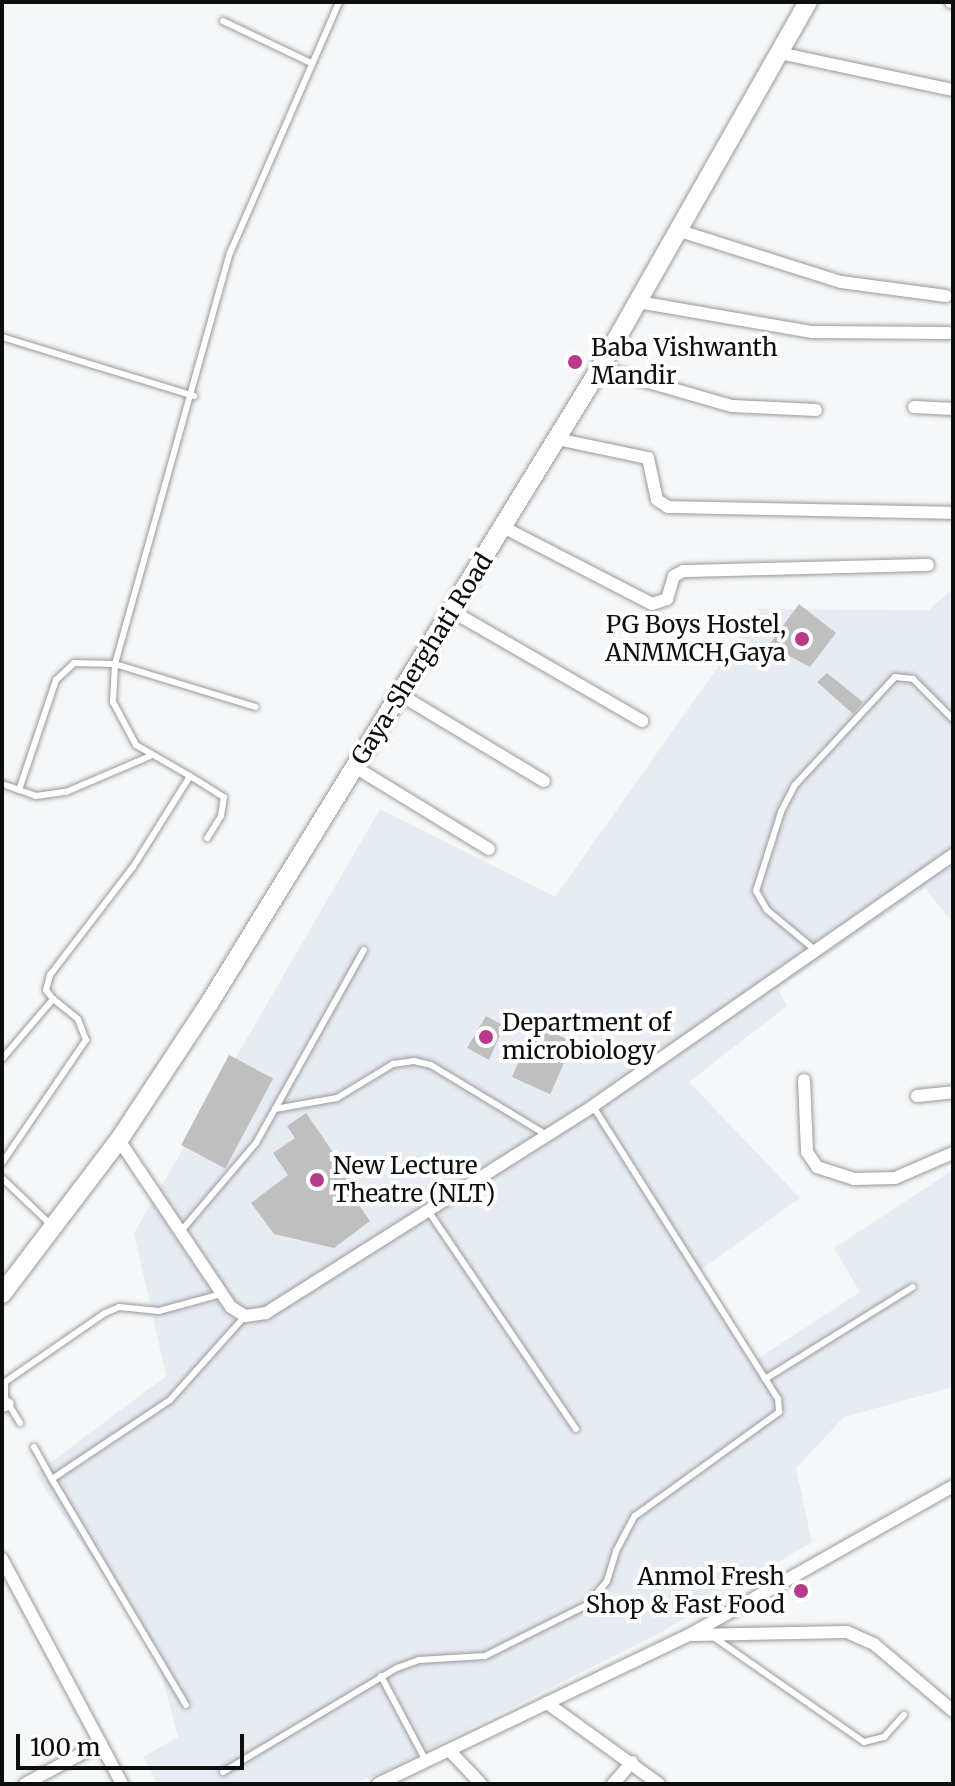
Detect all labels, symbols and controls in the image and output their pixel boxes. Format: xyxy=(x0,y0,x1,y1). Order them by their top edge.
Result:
place label: Baba Vishwanth Mandir xyxy=(591,334,778,390)
marker: Baba Vishwanth Mandir xyxy=(566,353,584,371)
street label: Gaya-Sherghati Road xyxy=(345,548,499,770)
place label: PG Boys Hostel, ANMMCH,Gaya xyxy=(605,611,786,667)
marker: PG Boys Hostel, ANMMCH,Gaya xyxy=(793,630,811,648)
place label: Department of microbiology xyxy=(502,1009,671,1065)
marker: Department of microbiology xyxy=(477,1028,495,1046)
place label: New Lecture Theatre (NLT) xyxy=(333,1152,495,1208)
marker: New Lecture Theatre (NLT) xyxy=(308,1171,326,1189)
place label: Anmol Fresh Shop & Fast Food xyxy=(586,1563,785,1619)
marker: Anmol Fresh Shop & Fast Food xyxy=(792,1582,810,1600)
scale bar xyxy=(20,1718,248,1768)
text: 100 m xyxy=(30,1732,100,1763)

